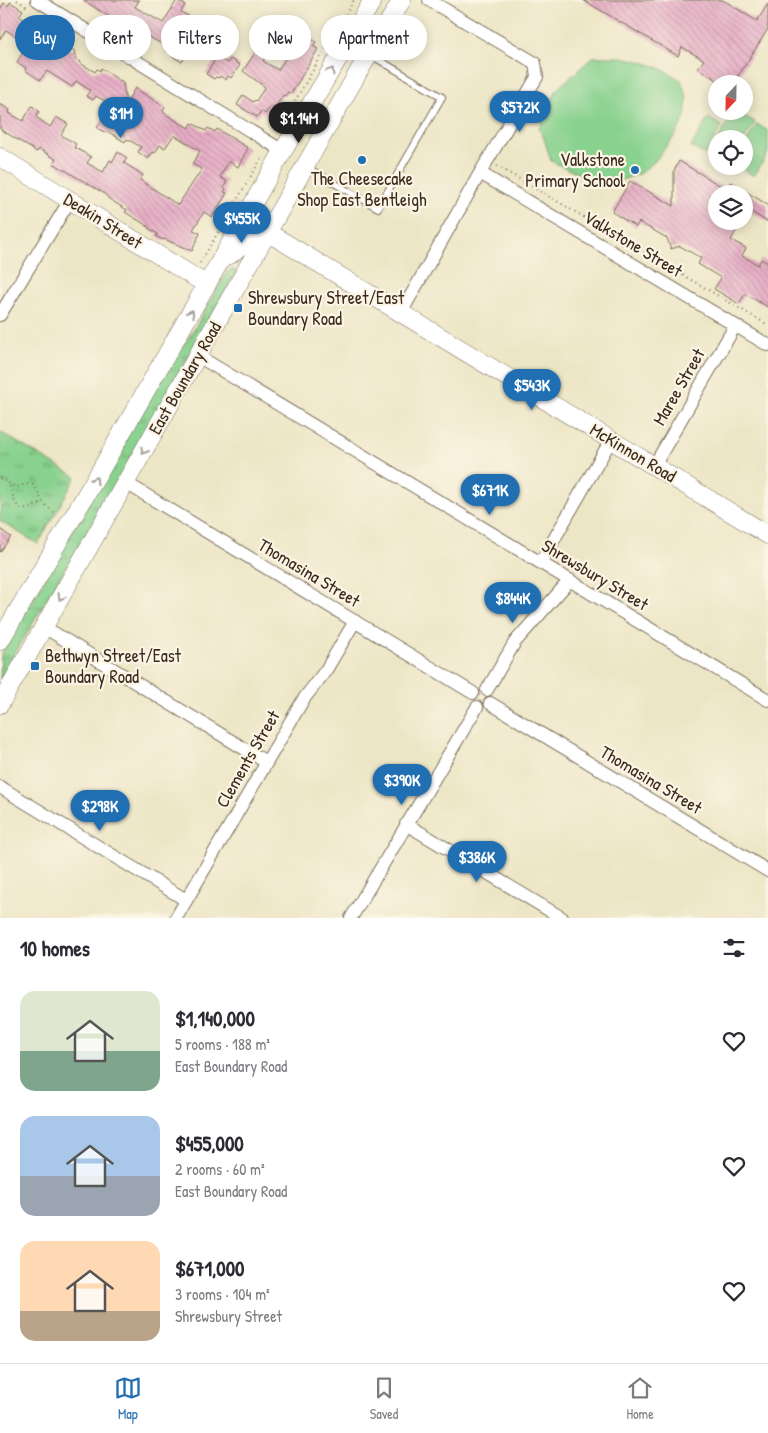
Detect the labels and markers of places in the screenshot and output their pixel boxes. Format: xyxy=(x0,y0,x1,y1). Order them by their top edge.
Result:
pin: $572K xyxy=(485,90,555,133)
pin: $1M xyxy=(97,96,145,139)
pin: $1.14M xyxy=(258,102,340,144)
place label: Valkstone Primary School xyxy=(525,147,625,193)
marker: The Cheesecake Shop East Bentleigh xyxy=(356,154,368,166)
marker: Valkstone Primary School xyxy=(629,164,641,176)
place label: The Cheesecake Shop East Bentleigh xyxy=(297,166,427,212)
pin: $455K xyxy=(207,202,277,244)
place label: Shrewsbury Street/East Boundary Road xyxy=(248,285,405,331)
marker: Shrewsbury Street/East Boundary Road xyxy=(232,302,244,314)
pin: $543K xyxy=(497,368,567,411)
pin: $671K xyxy=(455,474,525,516)
pin: $844K xyxy=(478,582,548,624)
place label: Bethwyn Street/East Boundary Road xyxy=(45,643,182,689)
marker: Bethwyn Street/East Boundary Road xyxy=(29,660,41,672)
pin: $390K xyxy=(367,764,437,806)
pin: $298K xyxy=(65,790,135,832)
pin: $386K xyxy=(442,840,512,883)

